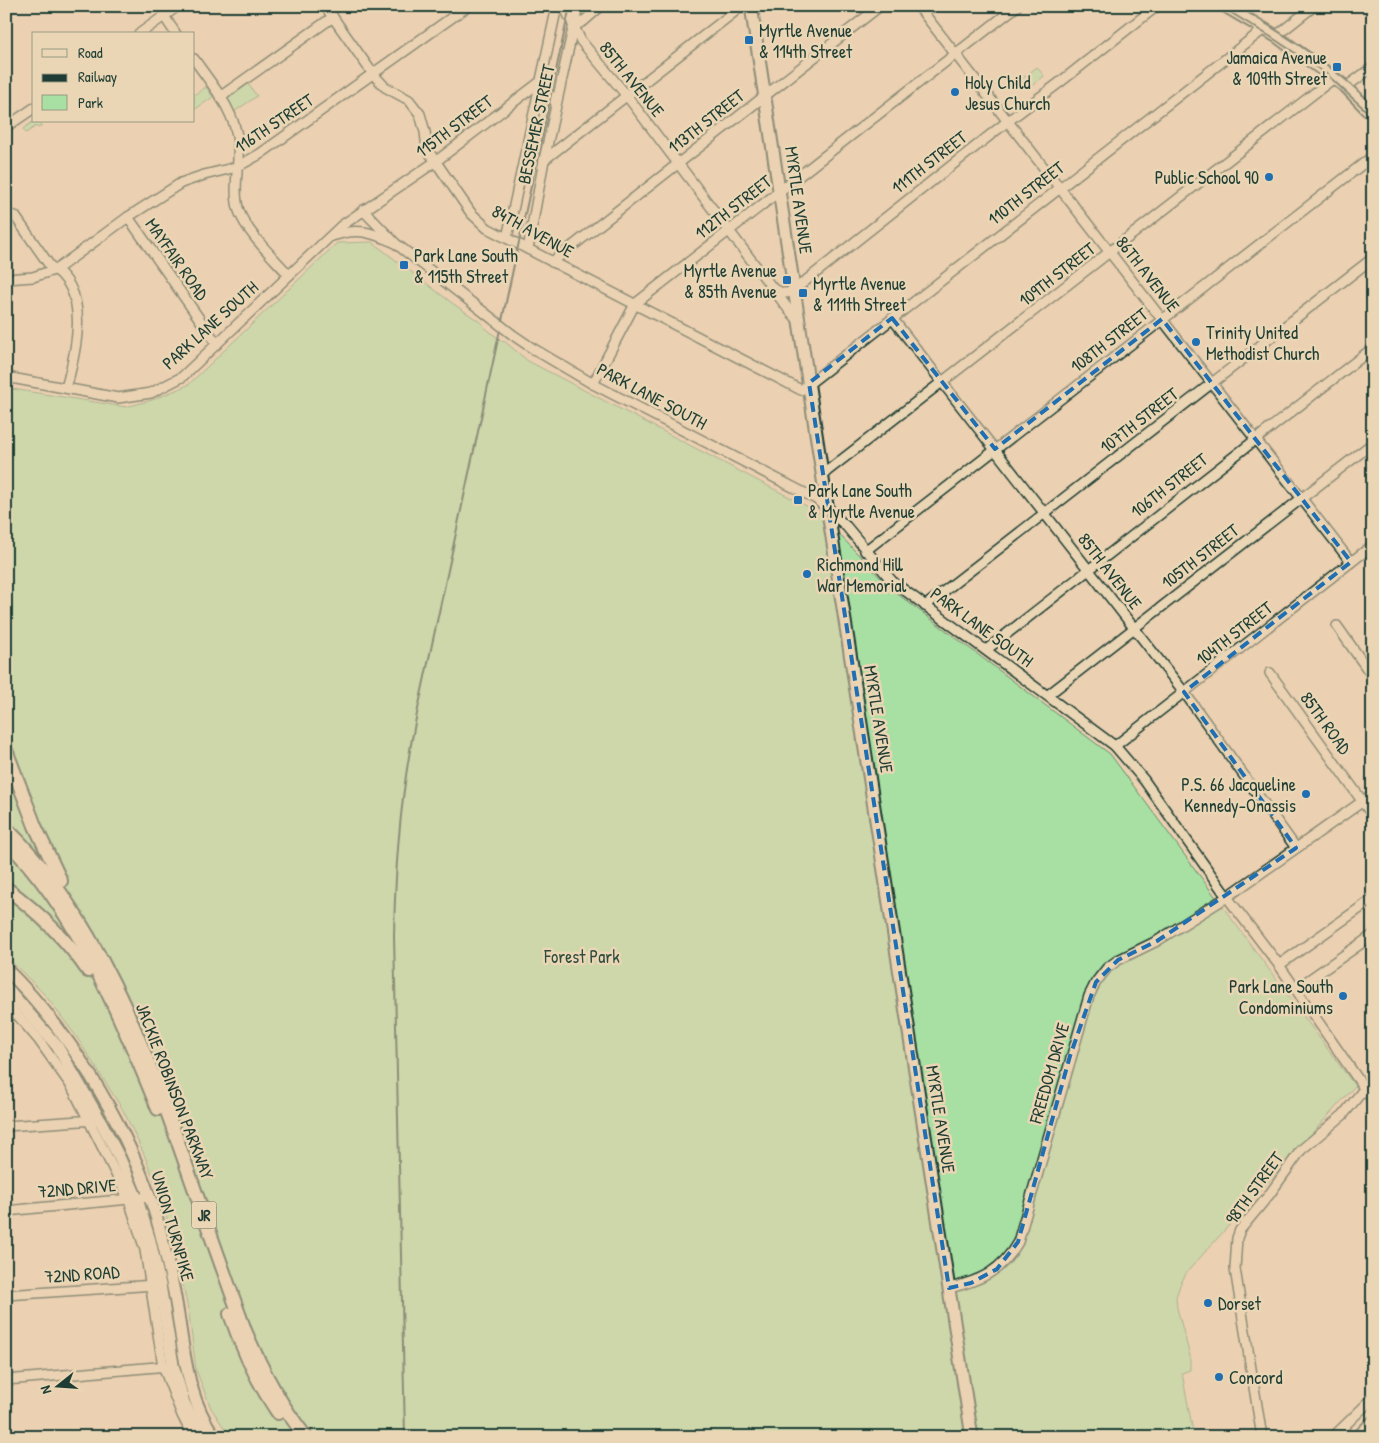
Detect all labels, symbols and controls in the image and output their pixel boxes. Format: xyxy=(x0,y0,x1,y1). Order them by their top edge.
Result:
place label: Myrtle Avenue & 114th Street xyxy=(759,18,853,64)
legend xyxy=(32,32,195,122)
marker: Myrtle Avenue & 114th Street xyxy=(743,34,755,46)
street label: 85TH AVENUE xyxy=(594,36,670,122)
text: Road xyxy=(78,42,103,63)
place label: Jamaica Avenue & 109th Street xyxy=(1226,45,1328,91)
street label: BESSEMER STREET xyxy=(511,61,561,186)
marker: Jamaica Avenue & 109th Street xyxy=(1331,61,1343,73)
text: Railway xyxy=(78,66,117,87)
place label: Holy Child Jesus Church xyxy=(965,70,1051,116)
street label: 113TH STREET xyxy=(662,83,750,159)
marker: Holy Child Jesus Church xyxy=(949,86,961,98)
street label: 116TH STREET xyxy=(230,87,319,159)
street label: 115TH STREET xyxy=(410,88,498,163)
text: Park xyxy=(78,92,103,113)
street label: 111TH STREET xyxy=(886,124,973,199)
street label: MYRTLE AVENUE xyxy=(779,145,819,255)
street label: 110TH STREET xyxy=(982,155,1070,231)
place label: Public School 90 xyxy=(1155,165,1259,190)
street label: 112TH STREET xyxy=(689,169,777,245)
marker: Public School 90 xyxy=(1263,171,1275,183)
street label: 84TH AVENUE xyxy=(488,198,578,264)
street label: MAYFAIR ROAD xyxy=(140,213,215,305)
street label: 86TH AVENUE xyxy=(1110,231,1186,317)
street label: 109TH STREET xyxy=(1013,236,1101,312)
place label: Park Lane South & 115th Street xyxy=(414,243,518,289)
place label: Myrtle Avenue & 85th Avenue xyxy=(684,258,777,304)
marker: Park Lane South & 115th Street xyxy=(398,259,410,271)
place label: Myrtle Avenue & 111th Street xyxy=(813,271,907,317)
marker: Myrtle Avenue & 85th Avenue xyxy=(781,274,793,286)
street label: PARK LANE SOUTH xyxy=(157,275,263,375)
marker: Myrtle Avenue & 111th Street xyxy=(797,287,809,299)
street label: 108TH STREET xyxy=(1065,301,1154,378)
place label: Trinity United Methodist Church xyxy=(1206,320,1320,366)
marker: Trinity United Methodist Church xyxy=(1190,336,1202,348)
street label: PARK LANE SOUTH xyxy=(593,356,711,436)
street label: 107TH STREET xyxy=(1094,381,1184,459)
street label: 106TH STREET xyxy=(1125,446,1213,523)
place label: Park Lane South & Myrtle Avenue xyxy=(808,478,915,524)
marker: Park Lane South & Myrtle Avenue xyxy=(792,494,804,506)
street label: 105TH STREET xyxy=(1156,517,1245,594)
street label: 85TH AVENUE xyxy=(1072,528,1148,614)
place label: Richmond Hill War Memorial xyxy=(817,552,907,598)
marker: Richmond Hill War Memorial xyxy=(801,568,813,580)
street label: PARK LANE SOUTH xyxy=(926,581,1038,673)
street label: 104TH STREET xyxy=(1190,595,1278,671)
street label: MYRTLE AVENUE xyxy=(858,664,900,775)
street label: 85TH ROAD xyxy=(1295,687,1358,760)
place label: P.S. 66 Jacqueline Kennedy-Onassis xyxy=(1181,772,1296,818)
marker: P.S. 66 Jacqueline Kennedy-Onassis xyxy=(1300,788,1312,800)
park label: Forest Park xyxy=(543,944,620,969)
place label: Park Lane South Condominiums xyxy=(1229,974,1333,1020)
marker: Park Lane South Condominiums xyxy=(1337,990,1349,1002)
street label: JACKIE ROBINSON PARKWAY xyxy=(130,999,220,1183)
street label: FREEDOM DRIVE xyxy=(1022,1020,1075,1127)
street label: MYRTLE AVENUE xyxy=(920,1064,962,1175)
street label: 98TH STREET xyxy=(1219,1146,1289,1230)
street label: UNION TURNPIKE xyxy=(145,1168,201,1284)
street label: 72ND DRIVE xyxy=(37,1172,117,1204)
road number: JR xyxy=(192,1202,216,1228)
street label: 72ND ROAD xyxy=(44,1259,121,1289)
place label: Dorset xyxy=(1218,1291,1262,1316)
marker: Dorset xyxy=(1202,1297,1214,1309)
north arrow xyxy=(32,1360,82,1410)
place label: Concord xyxy=(1229,1365,1282,1390)
marker: Concord xyxy=(1213,1371,1225,1383)
text: N xyxy=(35,1383,55,1396)

